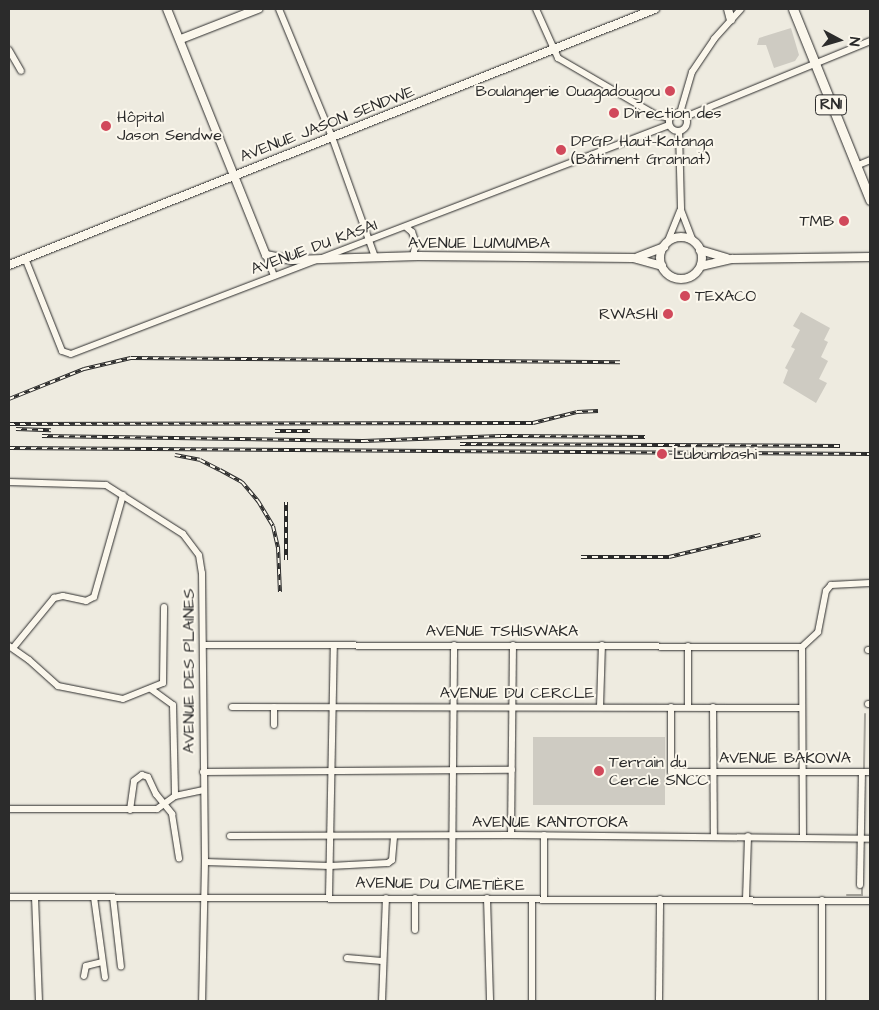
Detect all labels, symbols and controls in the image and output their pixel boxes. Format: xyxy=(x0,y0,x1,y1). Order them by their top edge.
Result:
north arrow xyxy=(814,15,864,65)
text: N xyxy=(844,36,864,47)
place label: Boulangerie Ouagadougou xyxy=(476,81,660,101)
street label: AVENUE JASON SENDWE xyxy=(237,82,417,166)
marker: Boulangerie Ouagadougou xyxy=(664,85,676,97)
road number: RN1 xyxy=(815,92,847,118)
place label: Direction des xyxy=(624,103,722,123)
place label: Hôpital Jason Sendwe xyxy=(117,107,222,145)
marker: Direction des xyxy=(608,107,620,119)
marker: Hôpital Jason Sendwe xyxy=(99,119,113,133)
place label: DPGP Haut-Katanga (Bâtiment Grannat) xyxy=(571,131,713,169)
marker: DPGP Haut-Katanga (Bâtiment Grannat) xyxy=(555,144,567,156)
place label: TMB xyxy=(799,211,834,231)
street label: AVENUE DU KASAI xyxy=(248,215,380,279)
marker: TMB xyxy=(838,215,850,227)
street label: AVENUE LUMUMBA xyxy=(408,233,550,253)
place label: TEXACO xyxy=(695,286,756,306)
marker: TEXACO xyxy=(679,290,691,302)
place label: RWASHI xyxy=(599,304,658,324)
marker: RWASHI xyxy=(662,308,674,320)
place label: Lubumbashi xyxy=(673,444,757,464)
marker: Lubumbashi xyxy=(655,447,669,461)
street label: AVENUE DES PLAINES xyxy=(179,589,199,753)
street label: AVENUE TSHISWAKA xyxy=(426,621,578,641)
street label: AVENUE DU CERCLE xyxy=(440,683,594,703)
street label: AVENUE BAKOWA xyxy=(719,748,851,768)
place label: Terrain du Cercle SNCC xyxy=(609,752,708,790)
marker: Terrain du Cercle SNCC xyxy=(593,765,605,777)
street label: AVENUE KANTOTOKA xyxy=(472,812,628,832)
street label: AVENUE DU CIMETIÈRE xyxy=(355,873,525,895)

